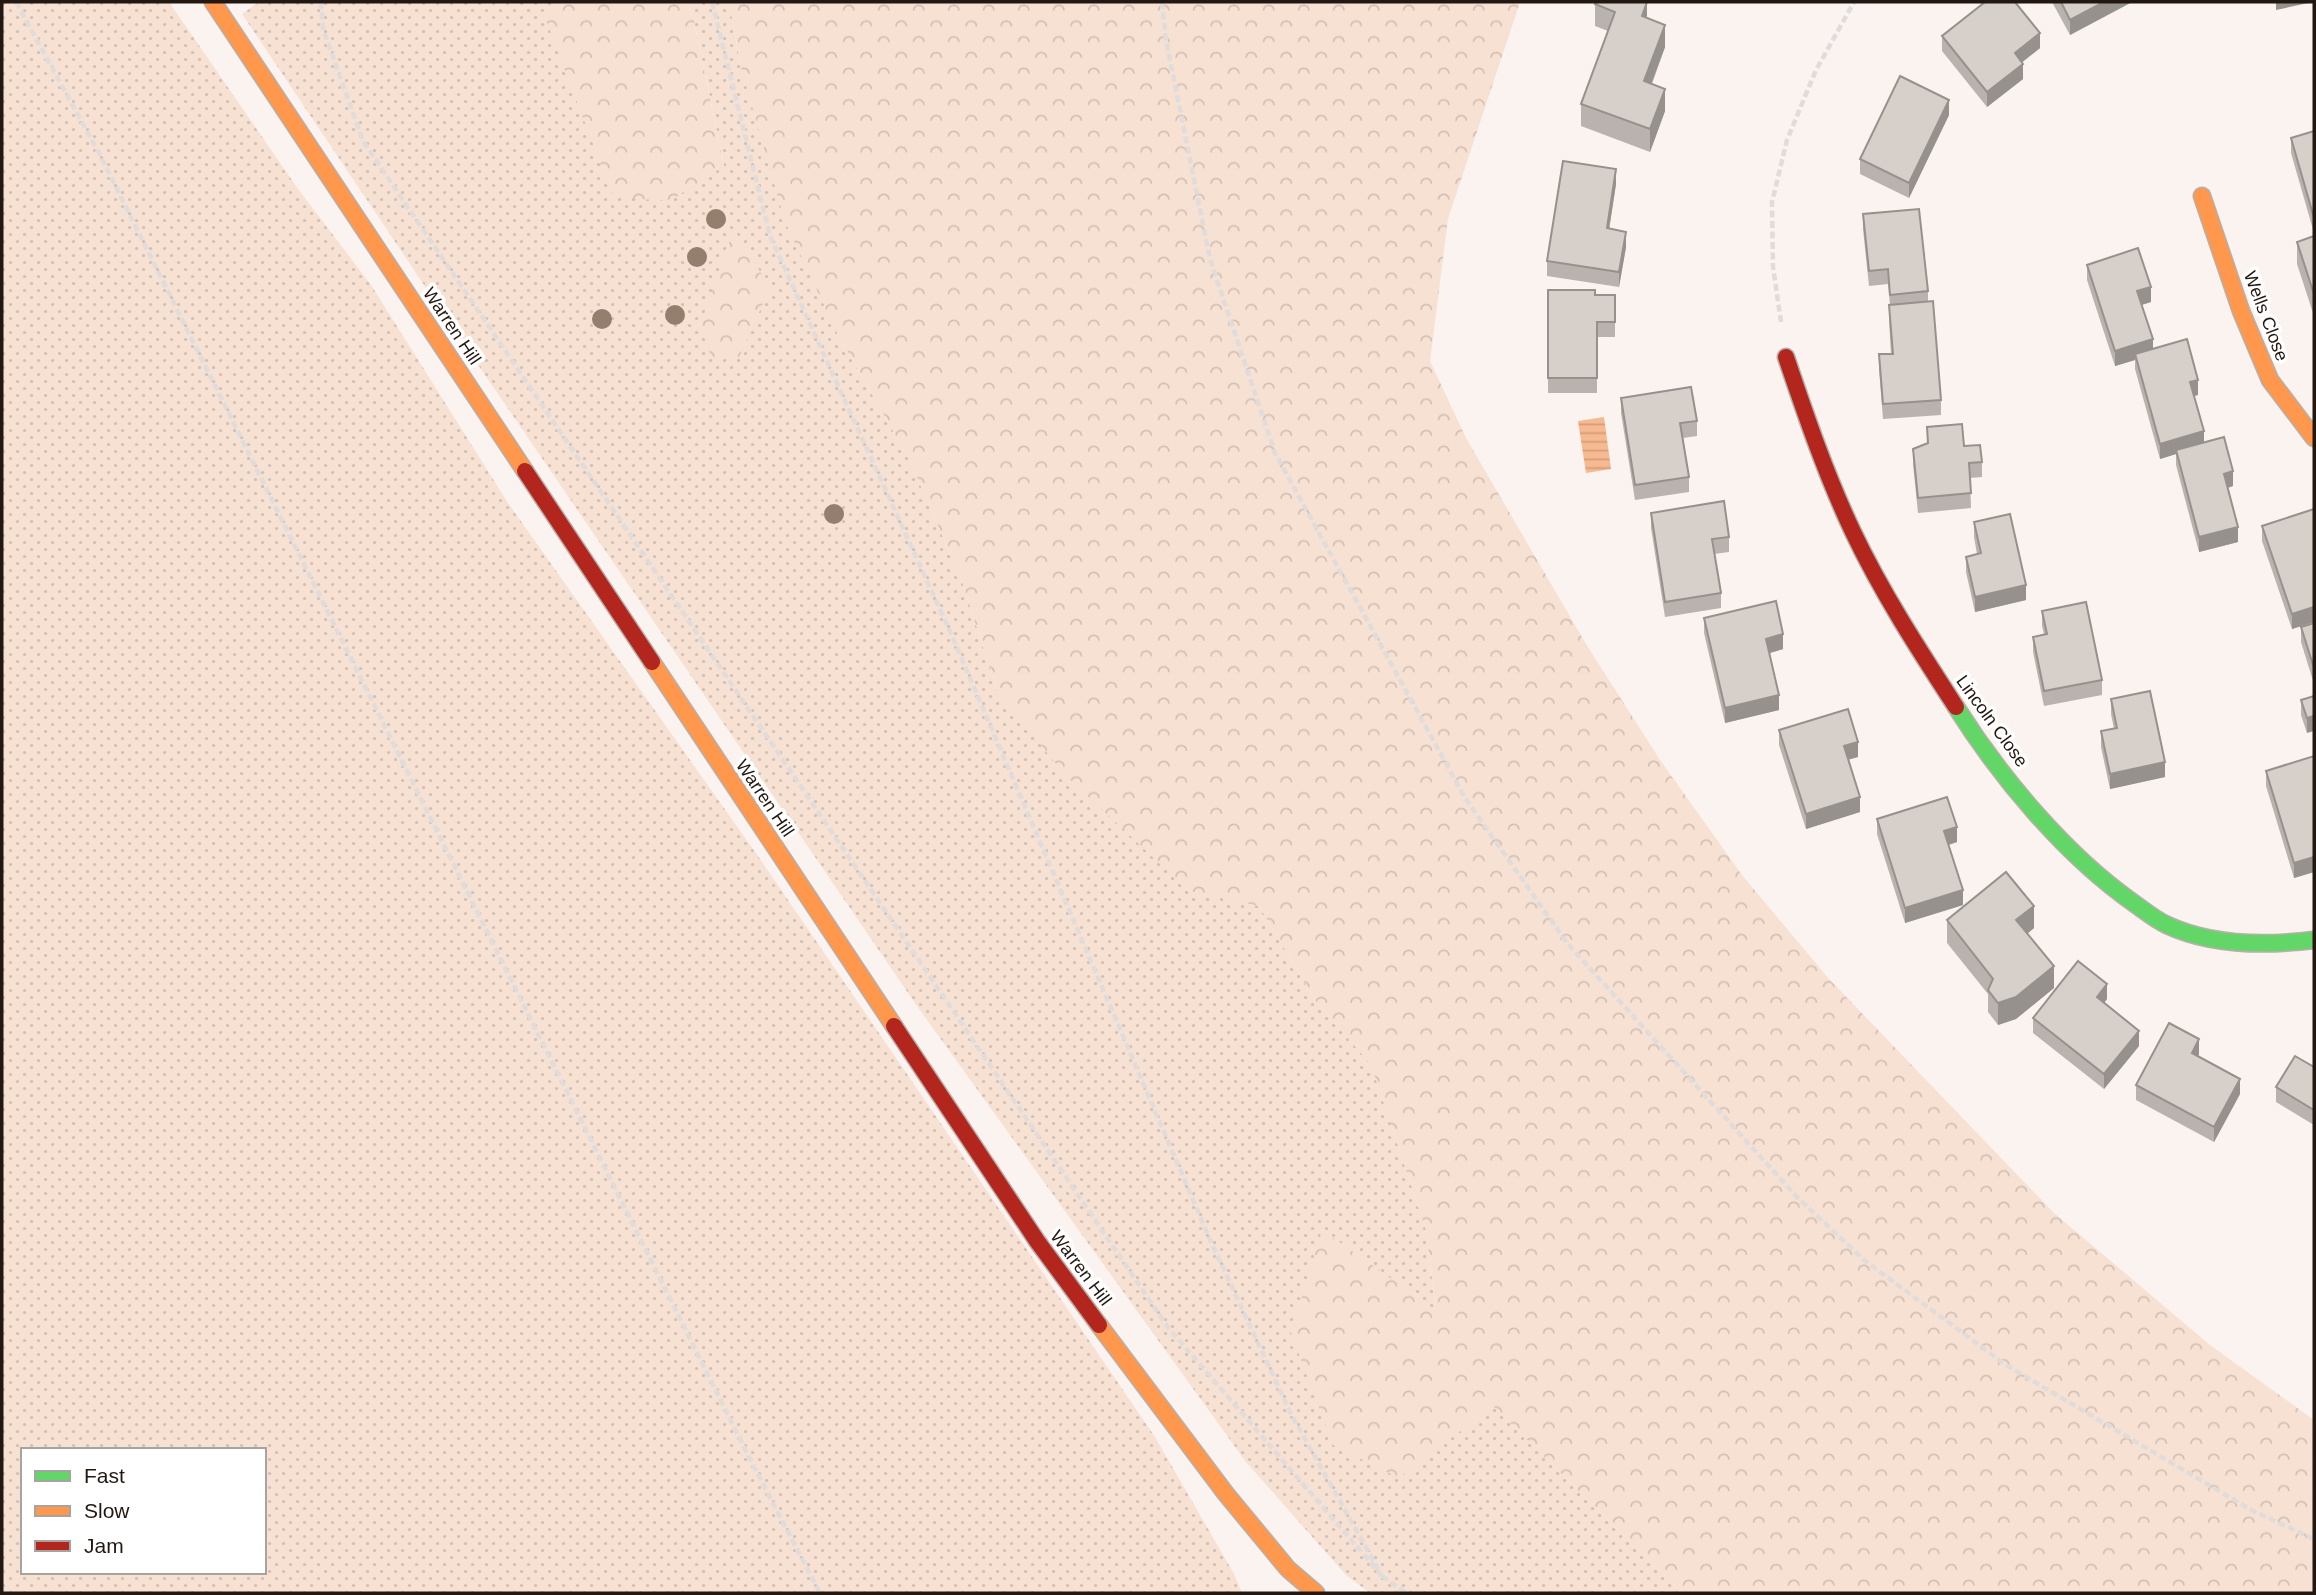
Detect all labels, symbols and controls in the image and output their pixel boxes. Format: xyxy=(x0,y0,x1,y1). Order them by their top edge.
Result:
street label: Wells Close xyxy=(2240,268,2292,364)
street label: Warren Hill xyxy=(419,284,485,368)
street label: Lincoln Close xyxy=(1952,671,2032,771)
street label: Warren Hill xyxy=(732,756,798,840)
street label: Warren Hill xyxy=(1046,1227,1116,1309)
legend xyxy=(21,1448,266,1574)
text: Fast xyxy=(84,1464,125,1487)
text: Slow xyxy=(84,1499,130,1522)
text: Jam xyxy=(84,1534,124,1557)

